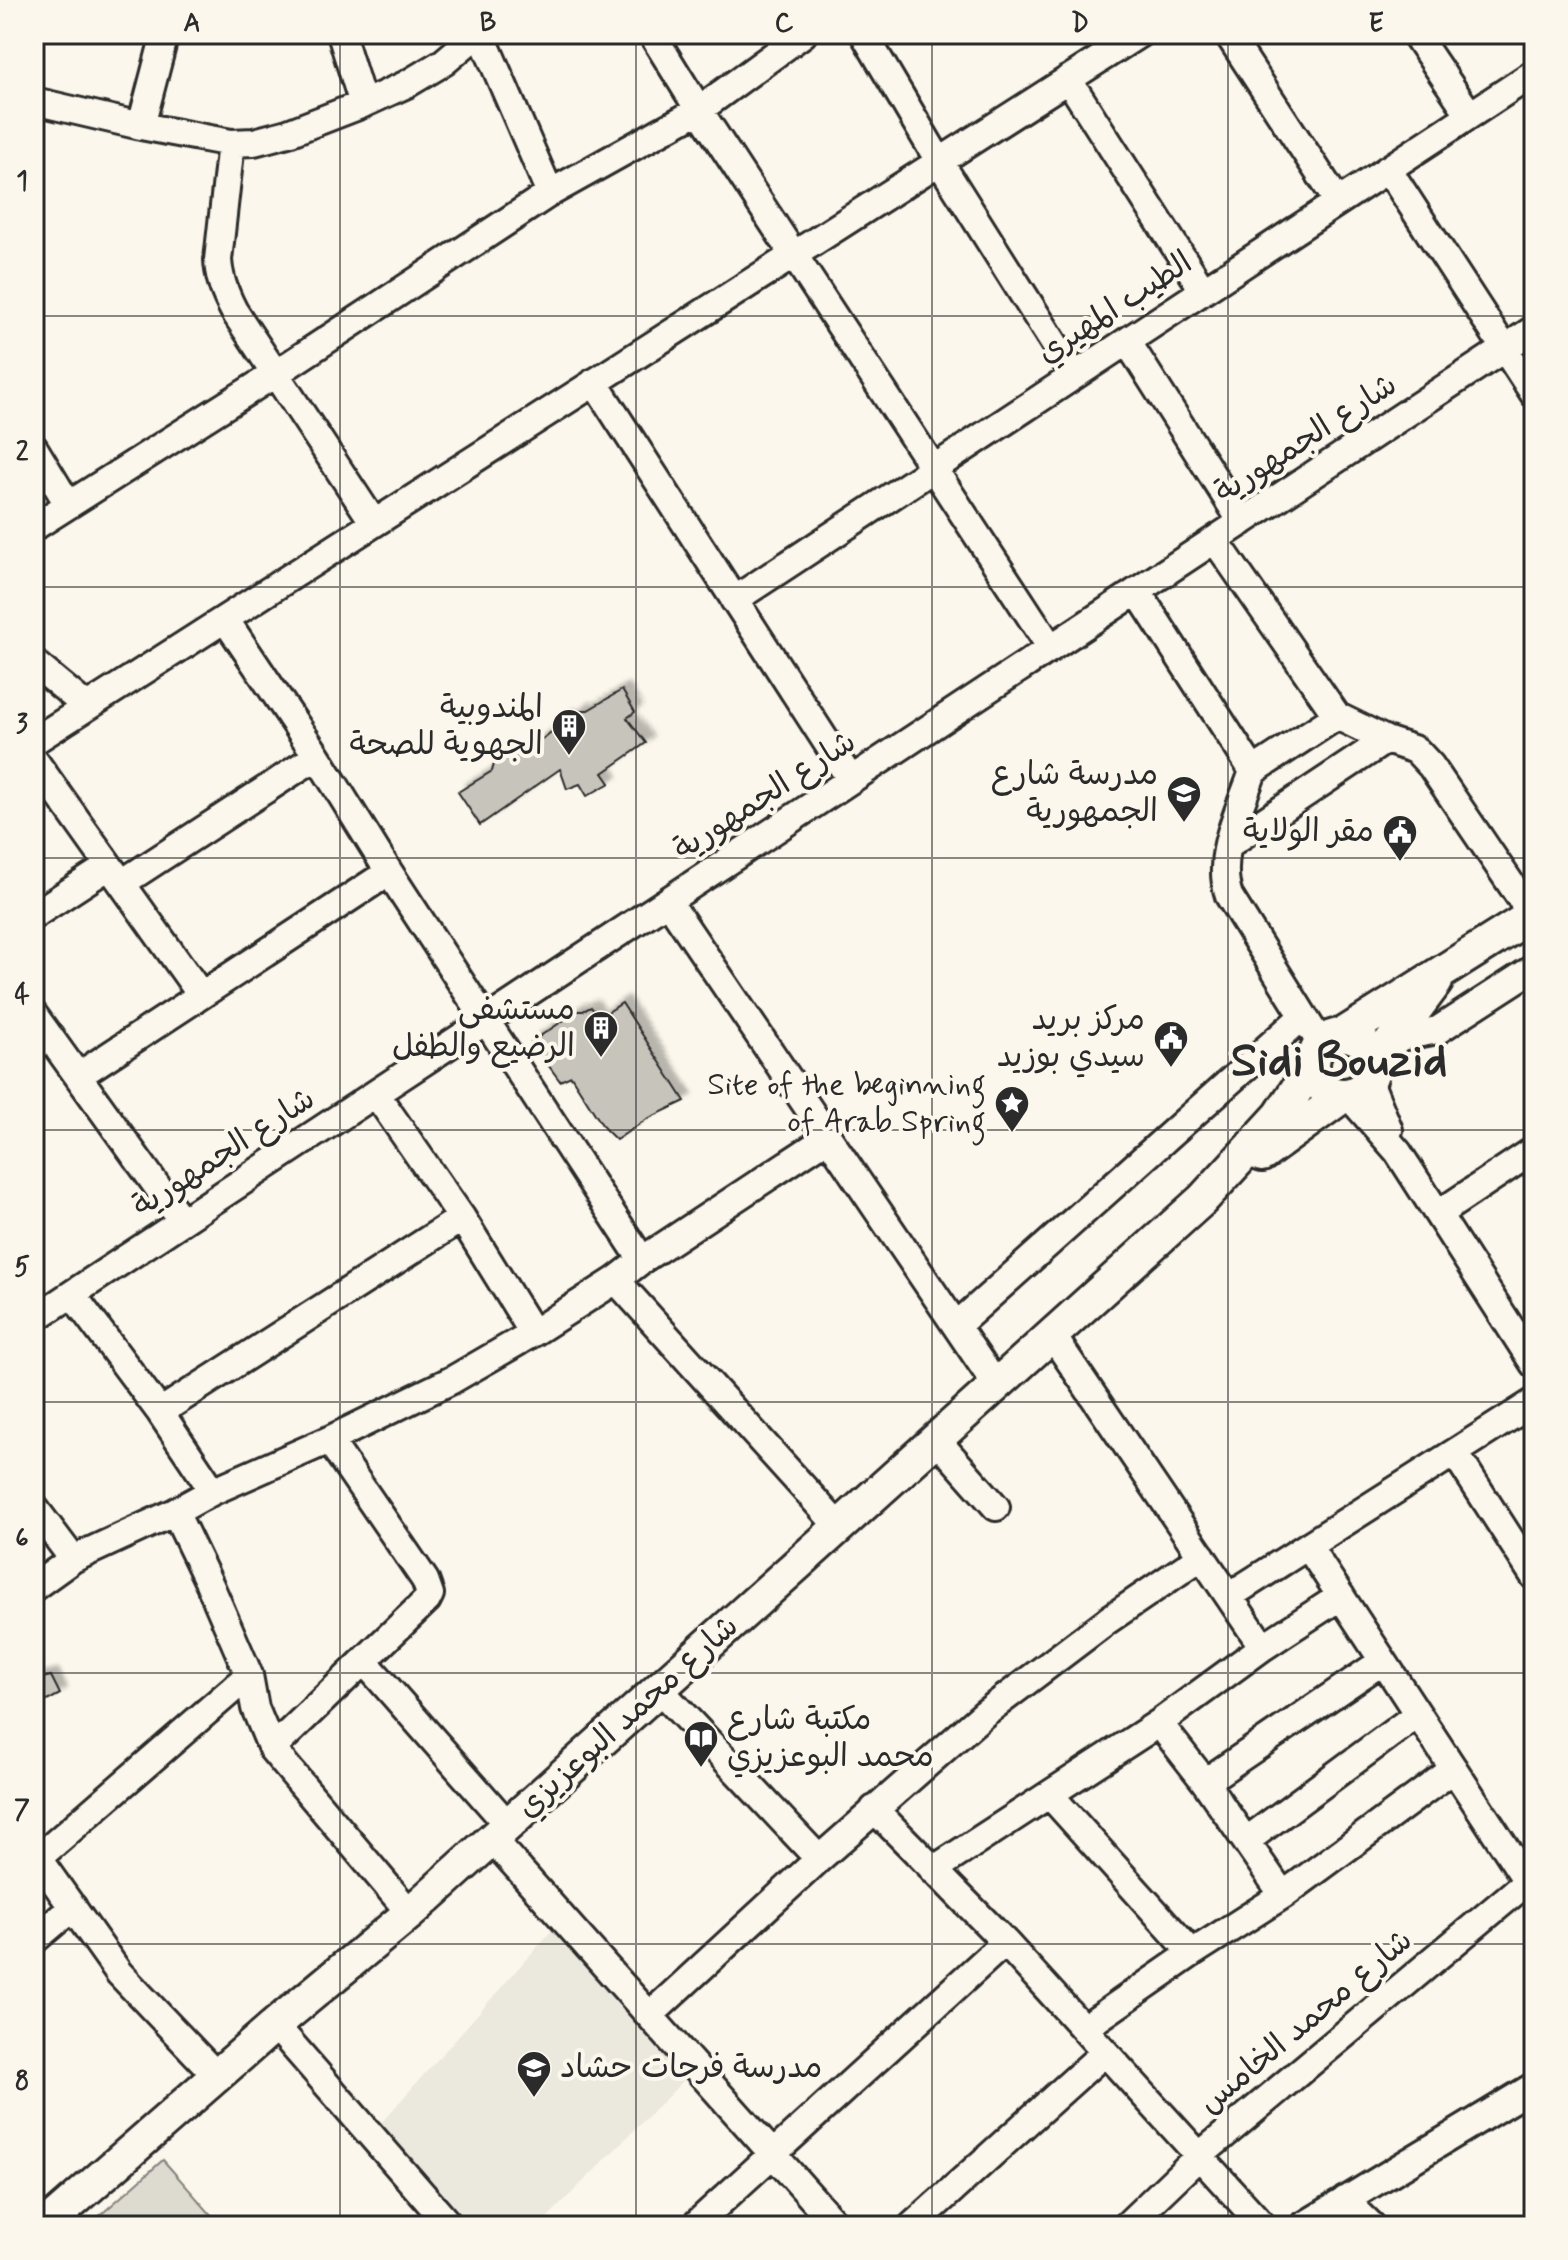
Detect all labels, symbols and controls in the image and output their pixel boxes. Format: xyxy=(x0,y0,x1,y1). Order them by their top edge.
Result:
text: A xyxy=(183,7,201,41)
text: B xyxy=(480,7,496,41)
text: C xyxy=(775,7,794,41)
text: D xyxy=(1071,7,1089,41)
text: E xyxy=(1368,7,1384,41)
text: 1 xyxy=(16,165,28,199)
street label: الطيب المهيري xyxy=(1029,242,1201,374)
street label: شارع الجمهورية xyxy=(1207,364,1405,514)
text: 2 xyxy=(16,436,29,470)
place label: المندوبية الجهوية للصحة xyxy=(350,687,543,766)
building icon: المندوبية الجهوية للصحة xyxy=(550,707,588,757)
text: 3 xyxy=(16,708,28,742)
street label: شارع الجمهورية xyxy=(666,721,864,871)
place label: مدرسة شارع الجمهورية xyxy=(991,754,1158,833)
school or university icon: مدرسة شارع الجمهورية xyxy=(1165,774,1203,824)
place label: مقر الولاية xyxy=(1243,811,1374,853)
public building icon: مقر الولاية xyxy=(1381,813,1419,863)
text: 4 xyxy=(14,979,30,1013)
place label: مستشفى الرضيع والطفل xyxy=(392,989,575,1068)
place label: مركز بريد سيدي بوزيد xyxy=(997,999,1145,1078)
building icon: مستشفى الرضيع والطفل xyxy=(582,1009,620,1059)
public building icon: مركز بريد سيدي بوزيد xyxy=(1152,1019,1190,1069)
district label: Sidi Bouzid xyxy=(1231,1030,1447,1093)
place label: Site of the beginning of Arab Spring xyxy=(707,1064,986,1146)
street label: شارع الجمهورية xyxy=(125,1078,323,1228)
place icon: Site of the beginning of Arab Spring xyxy=(993,1084,1031,1134)
text: 5 xyxy=(14,1251,30,1285)
text: 6 xyxy=(15,1522,29,1556)
street label: شارع محمد البوعزيزي xyxy=(508,1606,748,1828)
place label: مكتبة شارع محمد البوعزيزي xyxy=(727,1699,934,1778)
library icon: مكتبة شارع محمد البوعزيزي xyxy=(682,1719,720,1769)
text: 7 xyxy=(14,1794,30,1828)
street label: شارع محمد الخامس xyxy=(1190,1920,1422,2124)
place label: مدرسة فرحات حشاد xyxy=(560,2047,822,2089)
school or university icon: مدرسة فرحات حشاد xyxy=(515,2049,553,2099)
text: 8 xyxy=(15,2065,29,2099)

